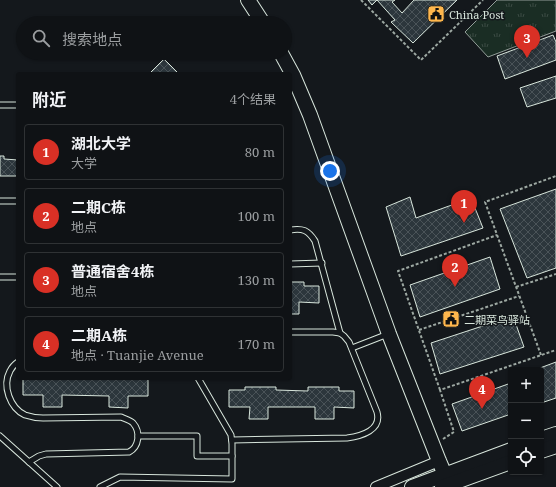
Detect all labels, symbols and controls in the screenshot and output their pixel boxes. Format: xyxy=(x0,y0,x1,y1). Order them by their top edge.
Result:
public building icon: China Post xyxy=(426,4,446,24)
place label: China Post xyxy=(449,7,504,22)
search box xyxy=(16,16,292,60)
pin: 3 xyxy=(514,25,540,58)
icon: search xyxy=(30,27,52,49)
text: 搜索地点 xyxy=(62,29,122,49)
text: 附近 xyxy=(32,88,66,111)
text: 4个结果 xyxy=(230,90,276,108)
text: 湖北大学 xyxy=(71,133,131,153)
text: 1 xyxy=(42,143,50,161)
text: 80 m xyxy=(245,143,275,161)
text: 大学 xyxy=(71,154,97,172)
your location xyxy=(320,161,340,181)
pin: 1 xyxy=(451,190,477,223)
text: 二期C栋 xyxy=(71,197,126,217)
text: 2 xyxy=(42,207,50,225)
text: 100 m xyxy=(238,207,275,225)
text: 地点 xyxy=(71,218,97,236)
pin: 2 xyxy=(442,254,468,287)
text: 普通宿舍4栋 xyxy=(71,261,154,281)
text: 3 xyxy=(42,271,50,289)
text: 130 m xyxy=(238,271,275,289)
text: 地点 xyxy=(71,282,97,300)
public building icon: 二期菜鸟驿站 xyxy=(441,309,461,329)
place label: 二期菜鸟驿站 xyxy=(464,312,530,327)
text: 二期A栋 xyxy=(71,325,127,345)
text: 4 xyxy=(42,335,50,353)
text: 170 m xyxy=(238,335,275,353)
text: 地点 · Tuanjie Avenue xyxy=(71,346,204,364)
map controls xyxy=(508,367,544,475)
button: + xyxy=(508,367,544,403)
pin: 4 xyxy=(469,376,495,409)
button: − xyxy=(508,403,544,439)
button: locate xyxy=(508,439,544,475)

